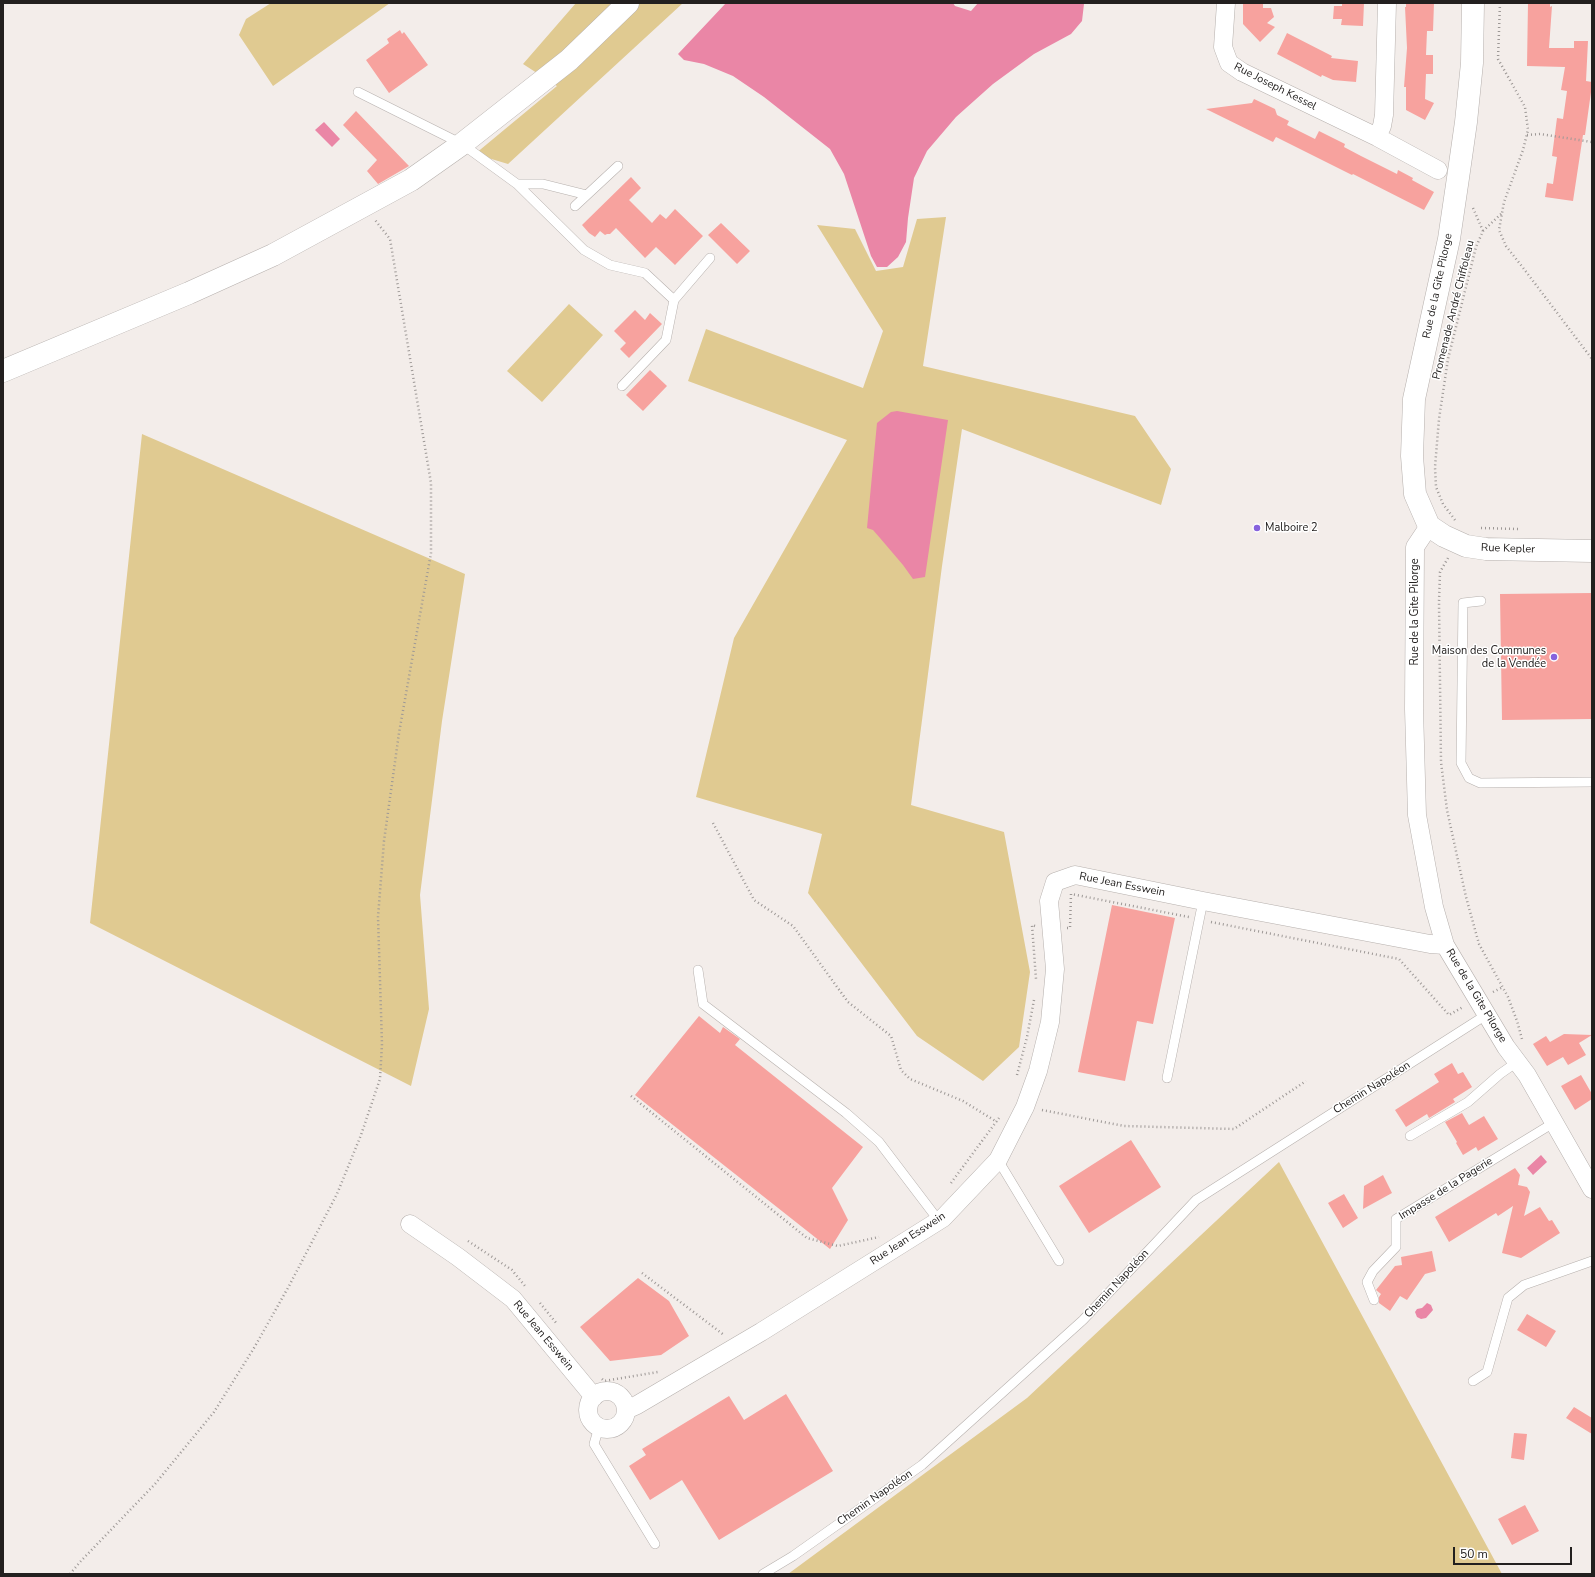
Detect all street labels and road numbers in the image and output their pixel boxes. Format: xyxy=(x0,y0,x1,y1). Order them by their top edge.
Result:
street label: Rue Joseph Kessel xyxy=(1232,61,1318,113)
street label: Rue de la Gite Pilorge xyxy=(1420,232,1456,340)
street label: Promenade André Chiffoleau xyxy=(1430,239,1478,381)
street label: Rue Kepler xyxy=(1481,541,1535,557)
street label: Rue de la Gite Pilorge xyxy=(1408,558,1422,666)
street label: Rue Jean Esswein xyxy=(1078,870,1166,900)
street label: Rue de la Gite Pilorge xyxy=(1443,947,1509,1045)
street label: Chemin Napoléon xyxy=(1331,1059,1413,1117)
street label: Impasse de la Pagerie xyxy=(1397,1155,1495,1223)
street label: Rue Jean Esswein xyxy=(868,1210,948,1268)
street label: Chemin Napoléon xyxy=(1082,1247,1152,1321)
street label: Rue Jean Esswein xyxy=(510,1298,576,1374)
street label: Chemin Napoléon xyxy=(835,1467,915,1529)

